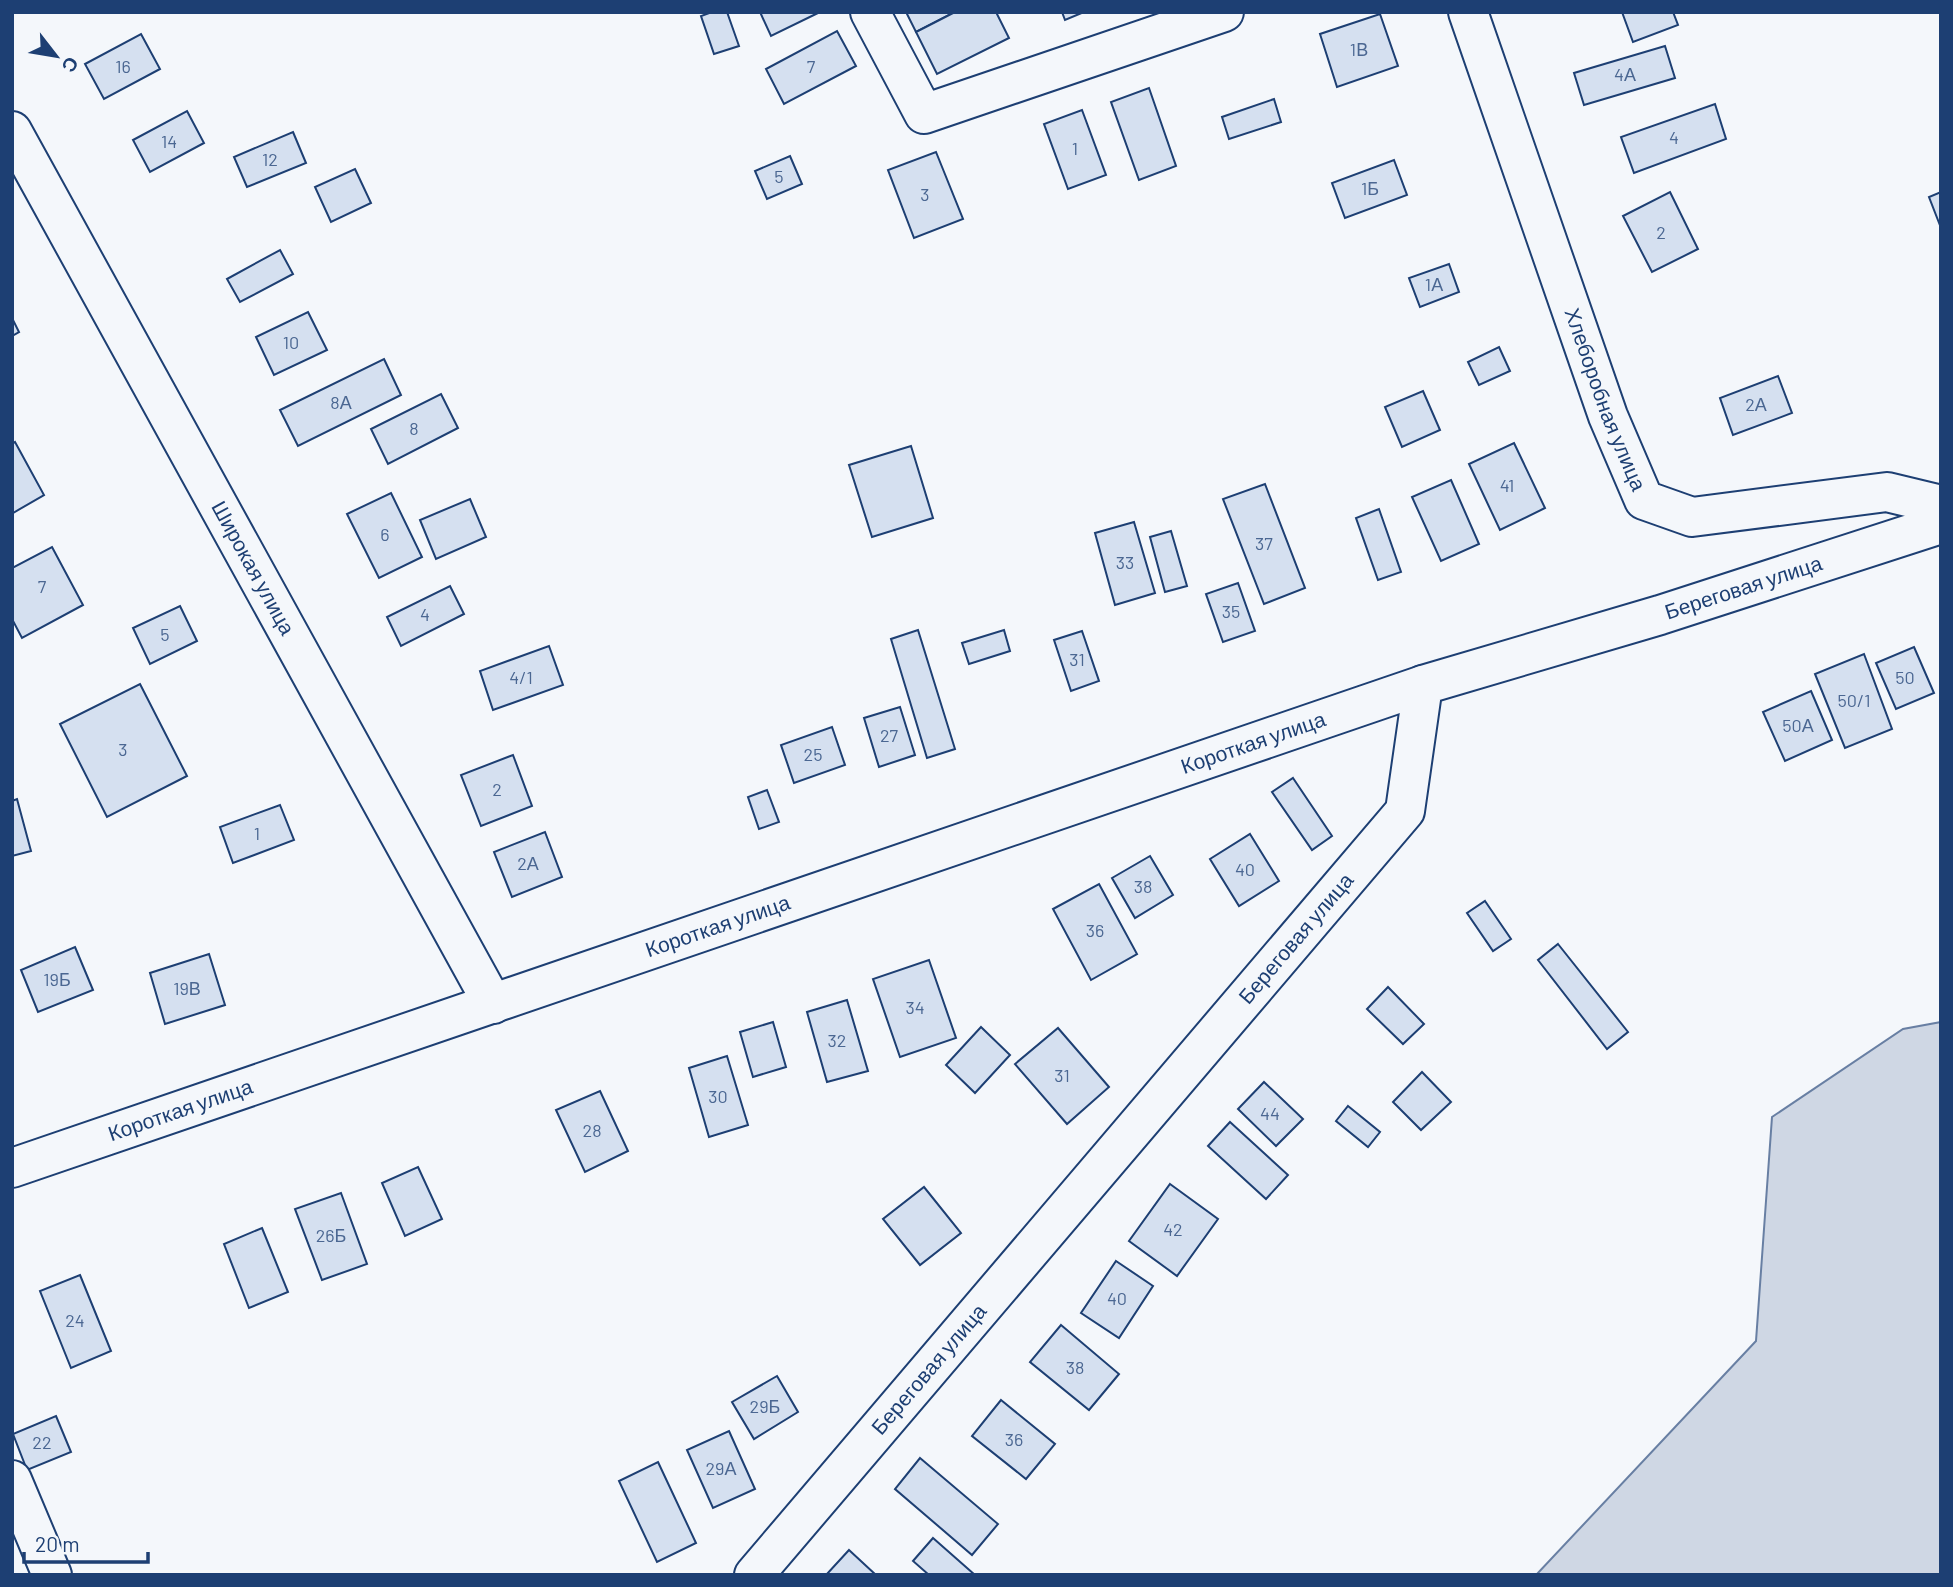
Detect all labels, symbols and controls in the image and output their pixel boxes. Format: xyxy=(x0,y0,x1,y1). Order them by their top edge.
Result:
north arrow xyxy=(21,21,91,91)
house number: 1В xyxy=(1350,38,1368,60)
text: С xyxy=(57,53,84,77)
house number: 16 xyxy=(115,55,131,77)
house number: 7 xyxy=(807,55,816,77)
house number: 4А xyxy=(1614,63,1636,85)
house number: 4 xyxy=(1669,126,1679,148)
house number: 14 xyxy=(161,130,177,152)
house number: 1 xyxy=(1072,137,1078,159)
house number: 12 xyxy=(262,148,278,170)
house number: 5 xyxy=(774,165,784,187)
house number: 1Б xyxy=(1361,177,1379,199)
house number: 3 xyxy=(920,183,930,205)
house number: 2 xyxy=(1656,221,1666,243)
house number: 1А xyxy=(1425,273,1443,295)
street label: Хлеборобная улица xyxy=(1561,304,1653,494)
house number: 10 xyxy=(283,331,299,353)
house number: 8А xyxy=(330,391,352,413)
house number: 2А xyxy=(1745,393,1767,415)
house number: 8 xyxy=(409,417,419,439)
house number: 41 xyxy=(1500,474,1514,496)
street label: Широкая улица xyxy=(207,496,301,639)
house number: 6 xyxy=(380,523,390,545)
house number: 37 xyxy=(1255,532,1273,554)
street label: Береговая улица xyxy=(1661,549,1825,624)
house number: 33 xyxy=(1116,551,1134,573)
house number: 7 xyxy=(38,575,47,597)
house number: 35 xyxy=(1222,600,1240,622)
house number: 4 xyxy=(420,603,430,625)
house number: 5 xyxy=(160,623,170,645)
house number: 31 xyxy=(1069,648,1085,670)
house number: 4/1 xyxy=(509,666,533,688)
house number: 50 xyxy=(1895,666,1915,688)
house number: 50/1 xyxy=(1838,689,1870,711)
street label: Короткая улица xyxy=(1177,705,1329,778)
house number: 50А xyxy=(1782,714,1814,736)
house number: 27 xyxy=(880,724,899,746)
house number: 3 xyxy=(118,738,128,760)
house number: 25 xyxy=(804,743,822,765)
house number: 2 xyxy=(492,778,502,800)
house number: 1 xyxy=(254,822,260,844)
house number: 2А xyxy=(517,852,539,874)
house number: 40 xyxy=(1235,858,1255,880)
street label: Береговая улица xyxy=(1232,867,1358,1008)
house number: 38 xyxy=(1134,875,1152,897)
street label: Короткая улица xyxy=(642,889,793,961)
house number: 36 xyxy=(1086,919,1104,941)
house number: 19Б xyxy=(43,968,71,990)
house number: 19В xyxy=(173,977,201,999)
house number: 34 xyxy=(905,996,925,1018)
house number: 32 xyxy=(828,1029,846,1051)
house number: 31 xyxy=(1054,1064,1070,1086)
street label: Короткая улица xyxy=(104,1073,256,1145)
house number: 30 xyxy=(708,1085,728,1107)
house number: 44 xyxy=(1260,1102,1280,1124)
house number: 28 xyxy=(582,1119,602,1141)
house number: 42 xyxy=(1163,1218,1183,1240)
house number: 26Б xyxy=(316,1224,346,1246)
house number: 40 xyxy=(1107,1287,1127,1309)
street label: Береговая улица xyxy=(865,1298,991,1439)
house number: 24 xyxy=(65,1309,85,1331)
house number: 38 xyxy=(1066,1356,1084,1378)
house number: 29Б xyxy=(750,1395,780,1417)
house number: 36 xyxy=(1005,1428,1023,1450)
house number: 22 xyxy=(32,1431,52,1453)
house number: 29А xyxy=(705,1457,737,1479)
scale bar xyxy=(24,1520,149,1564)
text: 20 m xyxy=(35,1531,80,1556)

